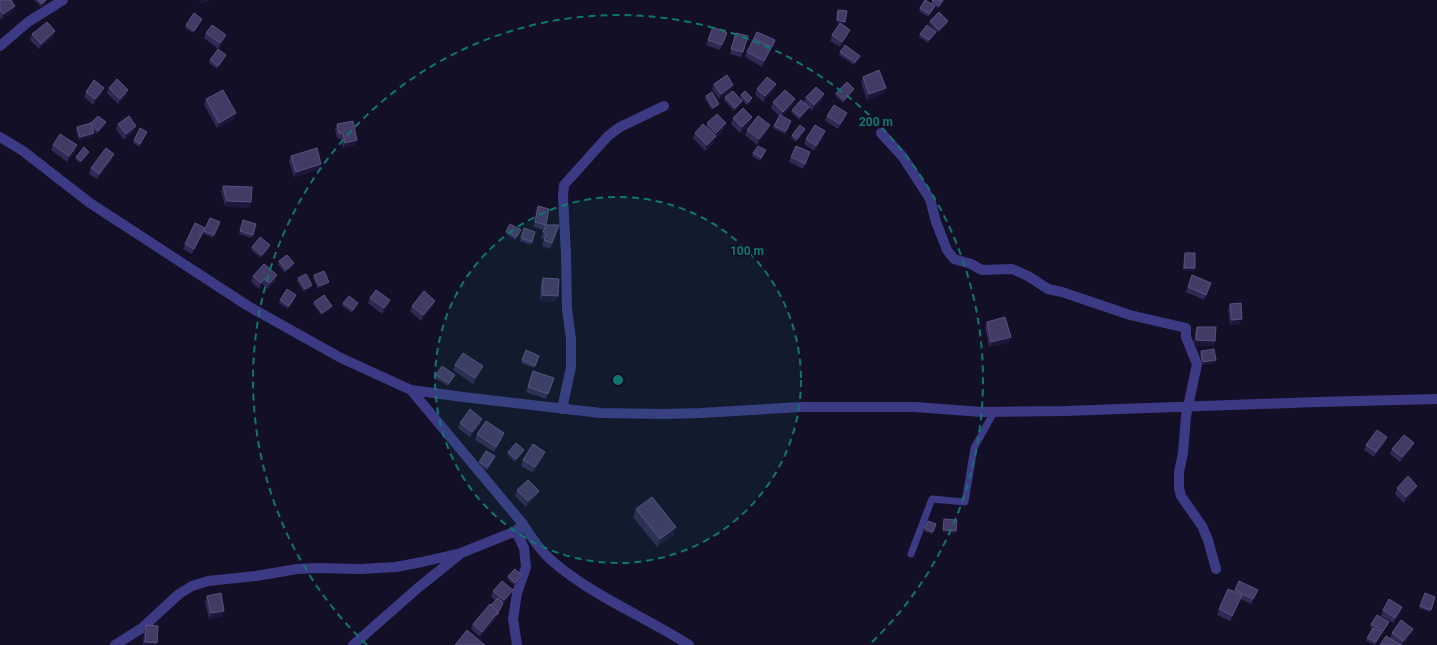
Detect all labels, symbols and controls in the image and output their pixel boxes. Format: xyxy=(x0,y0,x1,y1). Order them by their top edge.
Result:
text: 200 m xyxy=(859,115,893,129)
text: 100 m xyxy=(730,244,764,258)
centre of rings xyxy=(611,373,625,387)

